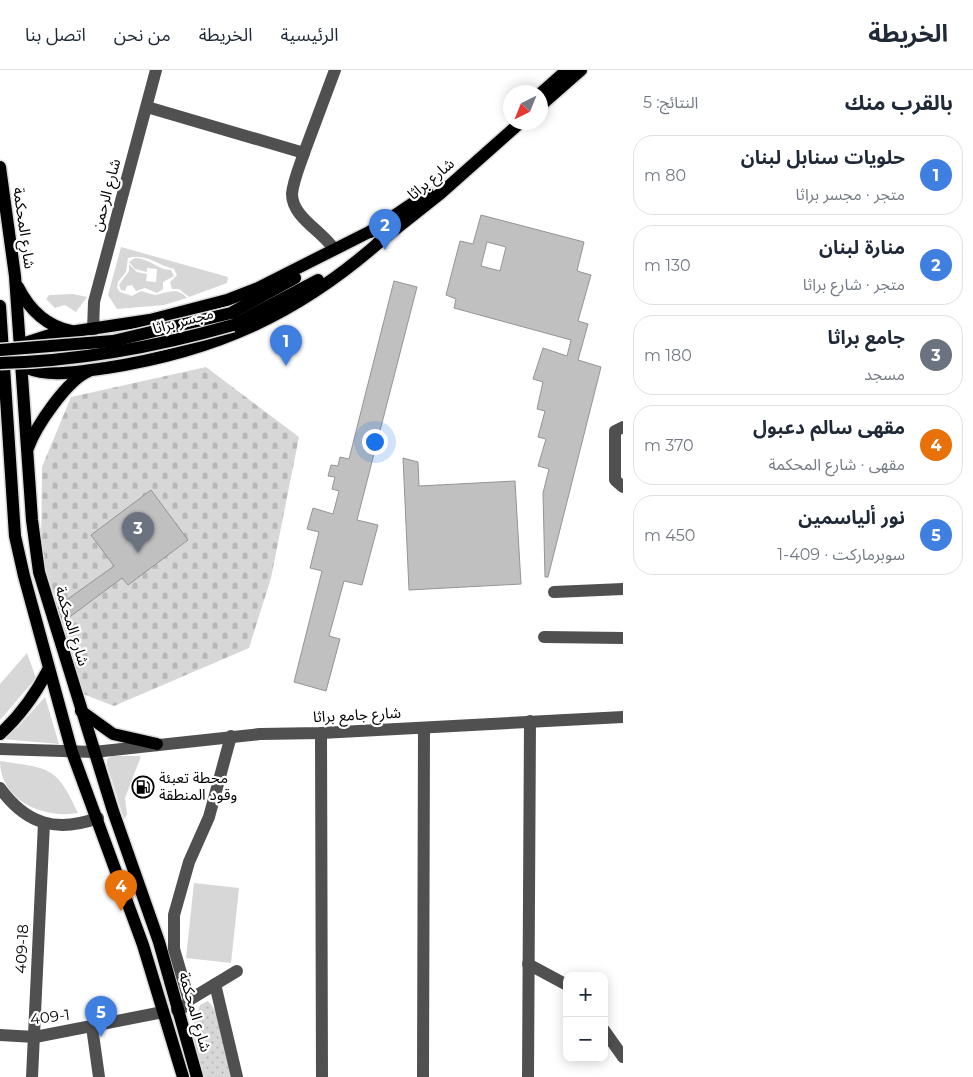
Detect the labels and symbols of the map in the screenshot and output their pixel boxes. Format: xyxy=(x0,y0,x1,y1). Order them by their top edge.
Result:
north arrow xyxy=(503,85,548,130)
street label: شارع براثا xyxy=(403,153,460,206)
street label: شارع الرحمن xyxy=(87,156,127,234)
street label: شارع المحكمة xyxy=(6,186,40,271)
pin: 2 xyxy=(369,209,401,250)
street label: مجسر براثا xyxy=(150,303,215,338)
pin: 1 xyxy=(270,325,302,366)
your location xyxy=(362,429,388,455)
pin: 3 xyxy=(122,512,154,553)
street label: شارع المحكمة xyxy=(48,584,94,669)
street label: شارع جامع براثا xyxy=(312,703,402,729)
place label: محطة تعبئة وقود المنطقة xyxy=(159,768,237,804)
fuel station icon: محطة تعبئة وقود المنطقة xyxy=(131,775,155,799)
pin: 4 xyxy=(105,870,137,911)
street label: 409-18 xyxy=(11,924,32,974)
street label: شارع المحكمة xyxy=(172,970,216,1055)
pin: 5 xyxy=(85,996,117,1037)
street label: 409-1 xyxy=(29,1005,71,1028)

